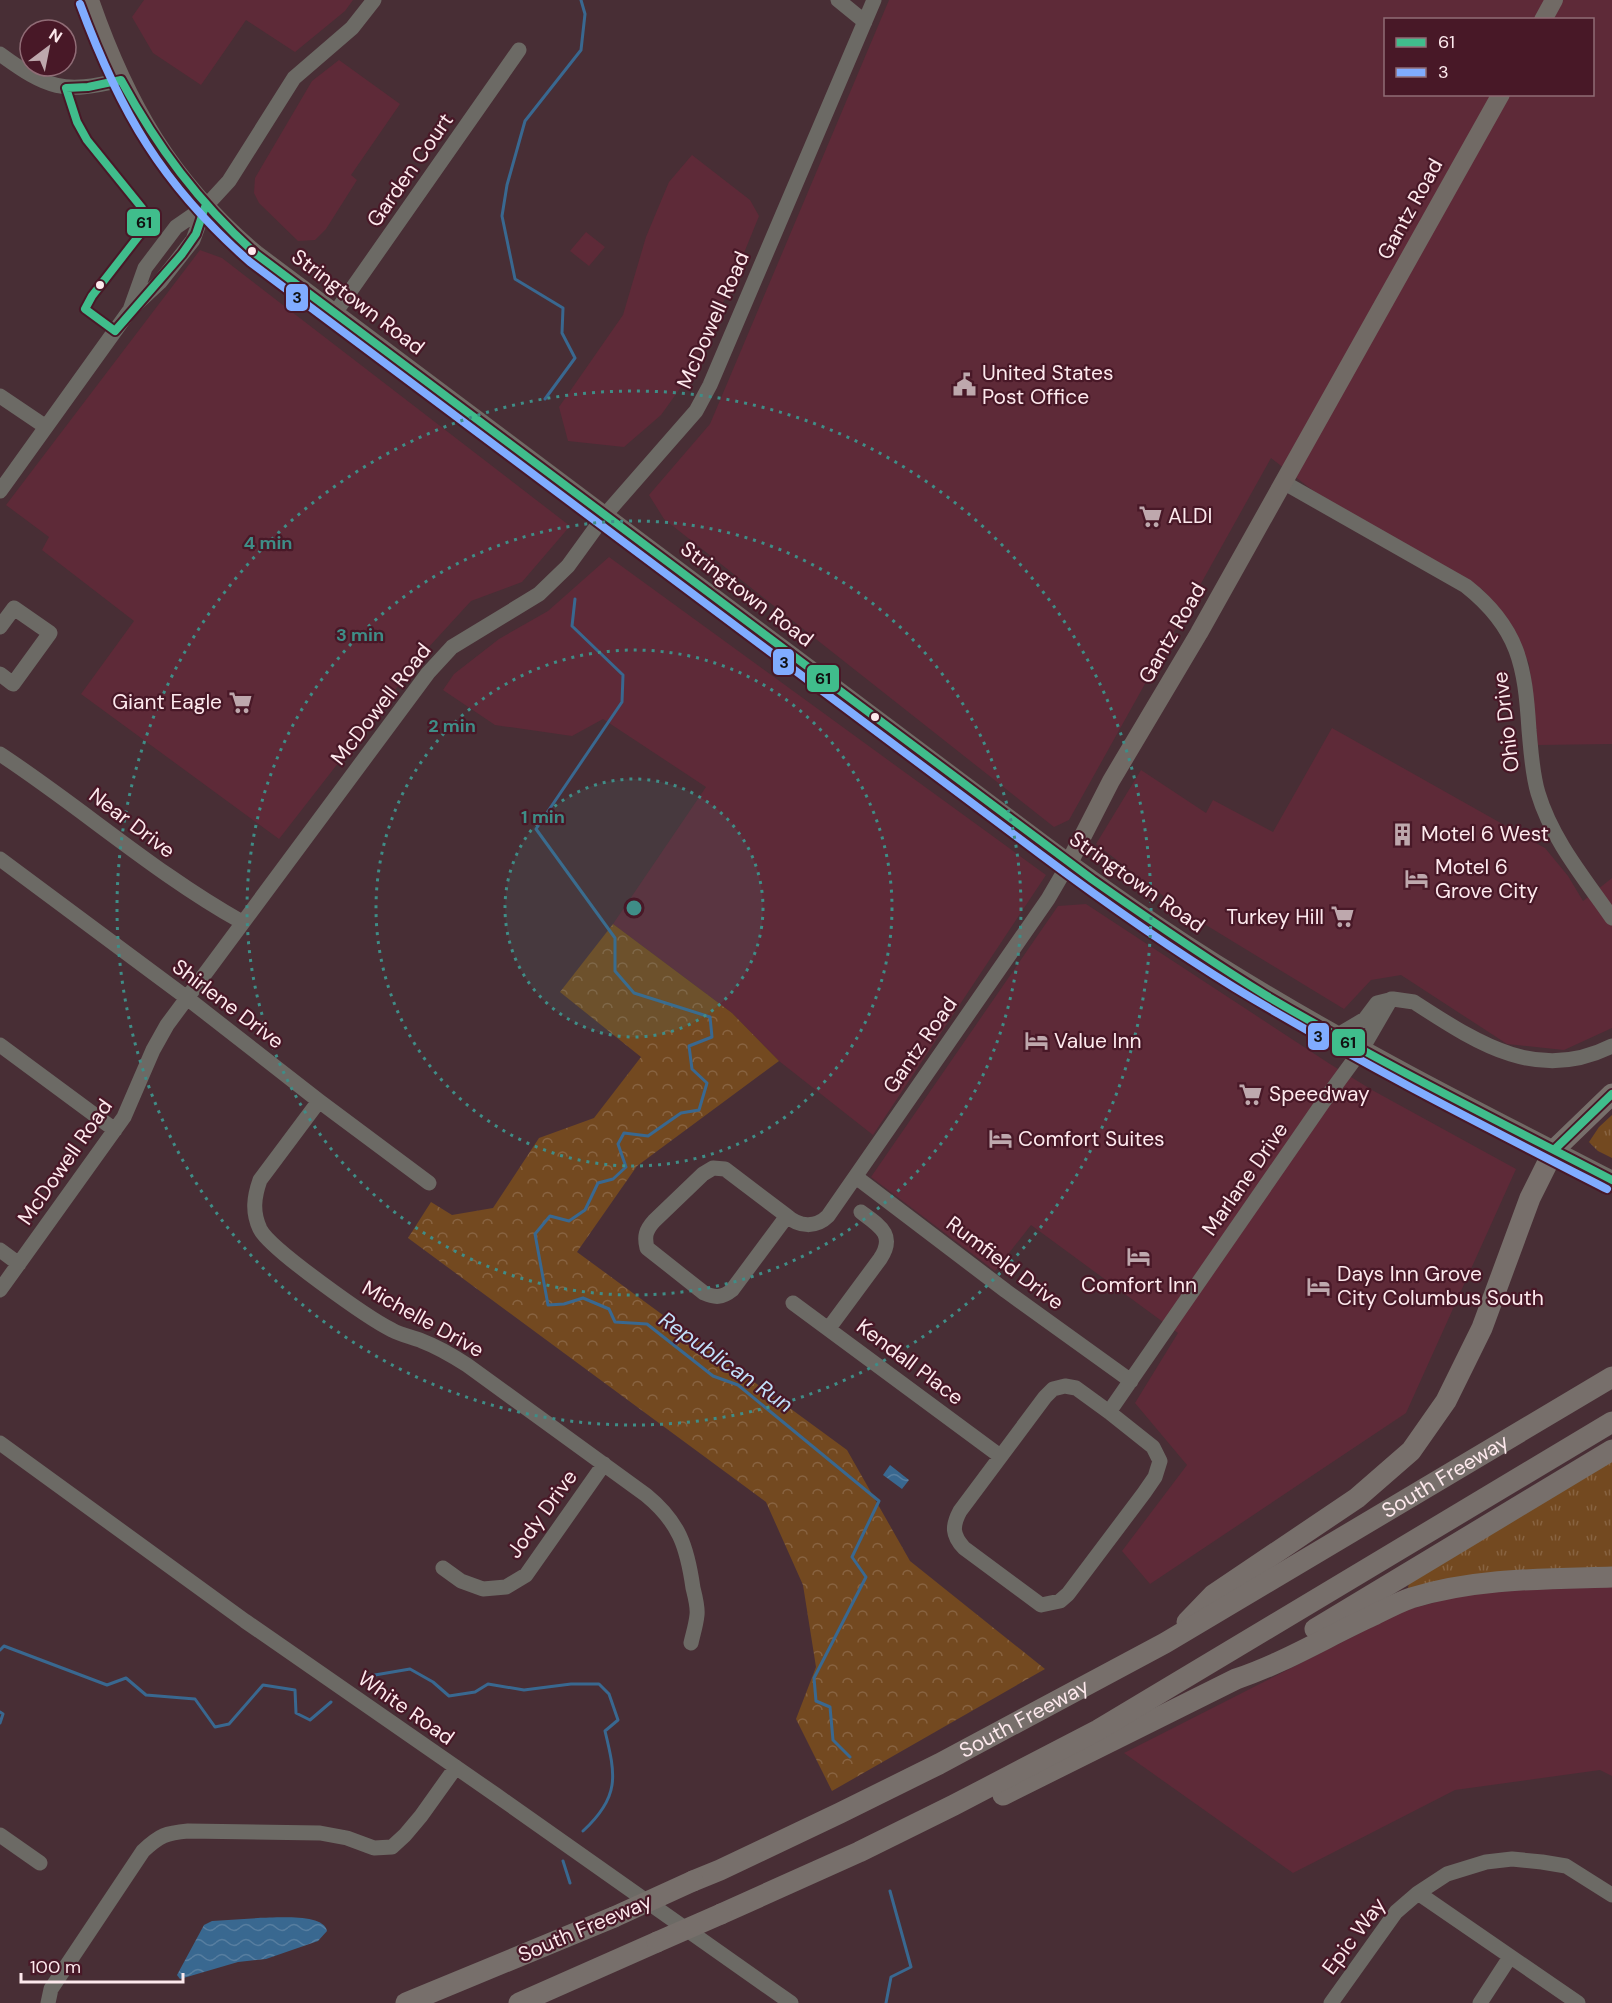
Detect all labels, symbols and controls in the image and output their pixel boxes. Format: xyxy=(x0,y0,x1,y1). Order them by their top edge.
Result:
north arrow xyxy=(18,18,78,78)
legend xyxy=(1384,18,1594,96)
text: N xyxy=(45,24,66,48)
text: 61 xyxy=(1438,30,1455,54)
text: 3 xyxy=(1438,60,1449,84)
street label: Garden Court xyxy=(360,107,460,233)
street label: Gantz Road xyxy=(1371,153,1449,265)
line badge: 61 xyxy=(126,208,161,237)
text: 61 xyxy=(136,212,152,233)
street label: Stringtown Road xyxy=(286,243,430,361)
unlabelled marker xyxy=(246,245,258,257)
street label: McDowell Road xyxy=(670,247,756,393)
unlabelled marker xyxy=(94,279,106,291)
line badge: 3 xyxy=(285,283,309,312)
text: 3 xyxy=(292,287,302,308)
place label: United States Post Office xyxy=(982,359,1113,411)
public building icon: United States Post Office xyxy=(951,372,977,398)
place label: ALDI xyxy=(1168,502,1212,530)
supermarket icon: ALDI xyxy=(1137,503,1163,529)
text: 4 min xyxy=(244,531,292,555)
street label: Stringtown Road xyxy=(675,535,819,653)
street label: Gantz Road xyxy=(1132,578,1212,688)
text: 3 min xyxy=(336,623,384,647)
street label: McDowell Road xyxy=(325,637,437,771)
line badge: 3 xyxy=(772,648,795,676)
text: 3 xyxy=(779,652,789,673)
line badge: 61 xyxy=(806,664,840,693)
text: 61 xyxy=(815,668,831,689)
street label: Ohio Drive xyxy=(1486,670,1526,774)
place label: Giant Eagle xyxy=(112,688,222,716)
supermarket icon: Giant Eagle xyxy=(227,689,253,715)
unlabelled marker xyxy=(869,711,881,723)
text: 2 min xyxy=(428,714,476,738)
street label: Near Drive xyxy=(83,781,181,865)
text: 1 min xyxy=(521,805,565,829)
place label: Motel 6 West xyxy=(1421,820,1549,848)
building icon: Motel 6 West xyxy=(1390,821,1416,847)
street label: Stringtown Road xyxy=(1064,825,1210,939)
place label: Motel 6 Grove City xyxy=(1435,853,1539,905)
hotel icon: Motel 6 Grove City xyxy=(1404,866,1430,892)
centre of rings xyxy=(624,898,644,918)
place label: Turkey Hill xyxy=(1226,903,1324,931)
supermarket icon: Turkey Hill xyxy=(1329,904,1355,930)
street label: Shirlene Drive xyxy=(166,953,290,1055)
street label: Gantz Road xyxy=(876,991,964,1099)
line badge: 3 xyxy=(1307,1022,1330,1051)
text: 3 xyxy=(1313,1026,1323,1047)
place label: Value Inn xyxy=(1054,1027,1142,1055)
hotel icon: Value Inn xyxy=(1023,1028,1049,1054)
line badge: 61 xyxy=(1331,1028,1366,1057)
text: 61 xyxy=(1340,1032,1356,1053)
place label: Speedway xyxy=(1269,1080,1370,1108)
supermarket icon: Speedway xyxy=(1238,1081,1264,1107)
street label: McDowell Road xyxy=(11,1094,119,1230)
street label: Marlane Drive xyxy=(1196,1117,1294,1241)
place label: Comfort Suites xyxy=(1018,1125,1165,1153)
hotel icon: Comfort Suites xyxy=(987,1126,1013,1152)
street label: Rumfield Drive xyxy=(941,1210,1069,1316)
hotel icon: Comfort Inn xyxy=(1126,1244,1152,1270)
place label: Days Inn Grove City Columbus South xyxy=(1337,1260,1544,1312)
place label: Comfort Inn xyxy=(1081,1271,1197,1299)
hotel icon: Days Inn Grove City Columbus South xyxy=(1306,1273,1332,1299)
street label: Michelle Drive xyxy=(357,1274,489,1364)
water label: Republican Run xyxy=(653,1305,799,1419)
street label: Kendall Place xyxy=(851,1313,969,1412)
street label: South Freeway xyxy=(1377,1427,1514,1525)
street label: Jody Drive xyxy=(500,1464,584,1564)
street label: White Road xyxy=(352,1664,460,1752)
street label: South Freeway xyxy=(954,1672,1094,1765)
street label: South Freeway xyxy=(514,1887,657,1969)
street label: Epic Way xyxy=(1316,1891,1392,1980)
scale bar xyxy=(21,1946,183,1984)
text: 100 m xyxy=(30,1955,81,1979)

